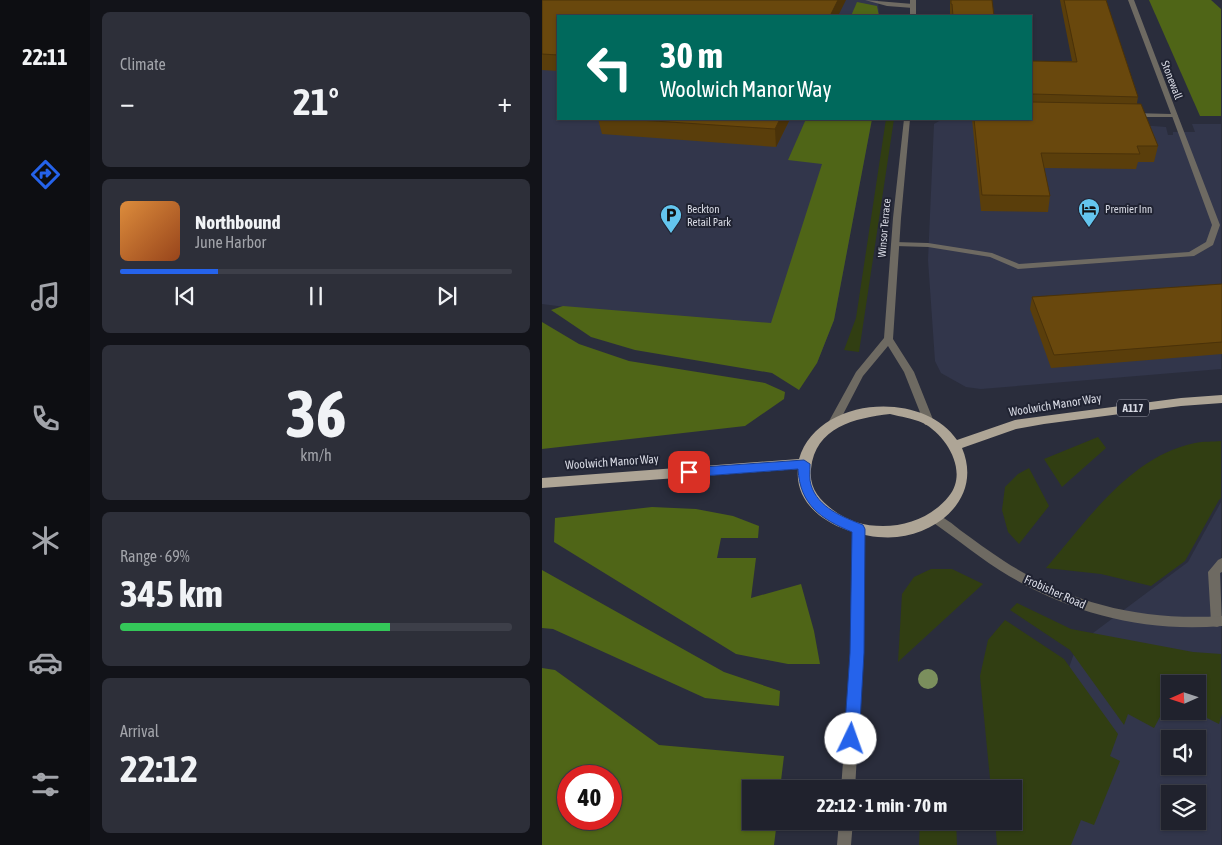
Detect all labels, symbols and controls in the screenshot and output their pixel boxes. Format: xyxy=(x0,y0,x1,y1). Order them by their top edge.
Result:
icon: left xyxy=(577,35,642,100)
text: 30 m xyxy=(660,35,723,75)
text: 22:11 xyxy=(22,44,68,70)
text: Climate xyxy=(120,55,166,73)
street label: Stonewall xyxy=(1159,59,1185,101)
text: Woolwich Manor Way xyxy=(660,76,832,102)
text: 21° xyxy=(293,80,339,123)
text: − xyxy=(120,86,135,118)
text: + xyxy=(497,86,512,118)
icon: directions xyxy=(28,157,63,192)
hotel icon: Premier Inn xyxy=(1077,197,1101,228)
street label: Winsor Terrace xyxy=(875,198,893,258)
parking icon: Beckton Retail Park xyxy=(659,203,683,234)
place label: Beckton Retail Park xyxy=(687,203,731,228)
place label: Premier Inn xyxy=(1105,203,1152,215)
text: Northbound xyxy=(195,211,281,233)
text: June Harbor xyxy=(195,233,266,251)
icon: music xyxy=(28,279,63,314)
icon: previous xyxy=(171,282,199,310)
icon: pause xyxy=(302,282,330,310)
icon: next xyxy=(433,282,461,310)
text: 36 xyxy=(285,376,347,451)
street label: Woolwich Manor Way xyxy=(1008,391,1102,419)
road number: A117 xyxy=(1117,399,1149,416)
icon: phone xyxy=(28,401,63,436)
text: km/h xyxy=(300,446,332,464)
pin xyxy=(668,451,710,493)
street label: Woolwich Manor Way xyxy=(565,452,659,472)
icon: arrive xyxy=(675,458,703,486)
icon: climate xyxy=(28,523,63,558)
text: Range · 69% xyxy=(120,547,190,565)
text: 345 km xyxy=(120,572,223,615)
street label: Frobisher Road xyxy=(1022,572,1088,612)
icon: car xyxy=(28,645,63,680)
north arrow xyxy=(1161,675,1206,720)
map controls xyxy=(1161,675,1206,830)
position arrow xyxy=(824,712,876,764)
text: Arrival xyxy=(120,722,159,740)
button: sound xyxy=(1161,730,1206,775)
text: 22:12 xyxy=(120,747,198,790)
speed limit sign: 40 xyxy=(557,765,622,830)
icon: filters xyxy=(28,767,63,802)
button: layers xyxy=(1161,785,1206,830)
text: 22:12 · 1 min · 70 m xyxy=(817,794,947,816)

